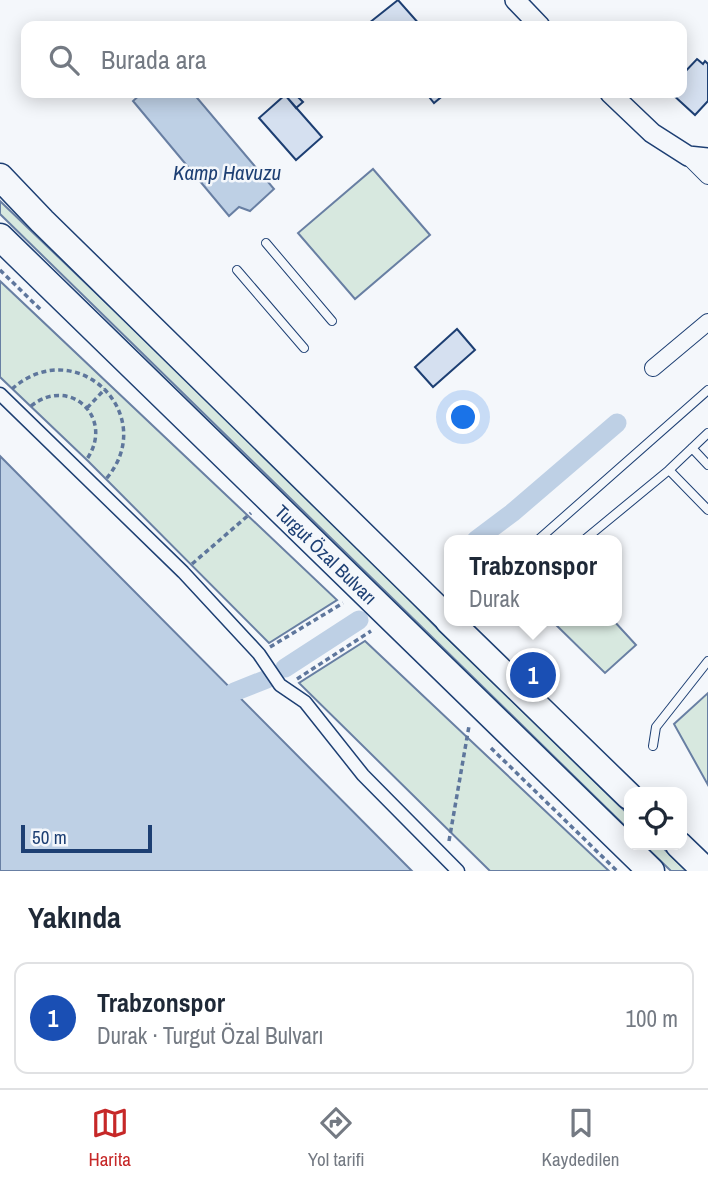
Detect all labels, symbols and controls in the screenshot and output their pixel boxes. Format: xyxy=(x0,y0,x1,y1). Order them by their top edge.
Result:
search box xyxy=(21,21,687,98)
icon: search xyxy=(45,41,83,79)
text: Burada ara xyxy=(101,42,206,77)
water label: Kamp Havuzu xyxy=(173,158,281,187)
your location xyxy=(446,400,480,434)
street label: Turgut Özal Bulvarı xyxy=(269,499,383,610)
popup xyxy=(444,535,622,626)
text: Trabzonspor xyxy=(469,548,597,583)
text: Durak xyxy=(469,583,519,614)
pin: 1 xyxy=(510,649,556,701)
map controls xyxy=(624,787,687,850)
button: locate xyxy=(624,787,687,850)
scale bar xyxy=(21,822,152,854)
text: 50 m xyxy=(32,824,67,850)
text: Yakında xyxy=(28,897,121,937)
text: Trabzonspor xyxy=(97,985,225,1020)
text: 1 xyxy=(48,1003,58,1034)
text: 100 m xyxy=(626,1003,678,1034)
text: Durak · Turgut Özal Bulvarı xyxy=(97,1020,324,1051)
tab: Harita xyxy=(88,1104,131,1172)
tab: Yol tarifi xyxy=(308,1104,365,1172)
tab: Kaydedilen xyxy=(542,1104,620,1172)

